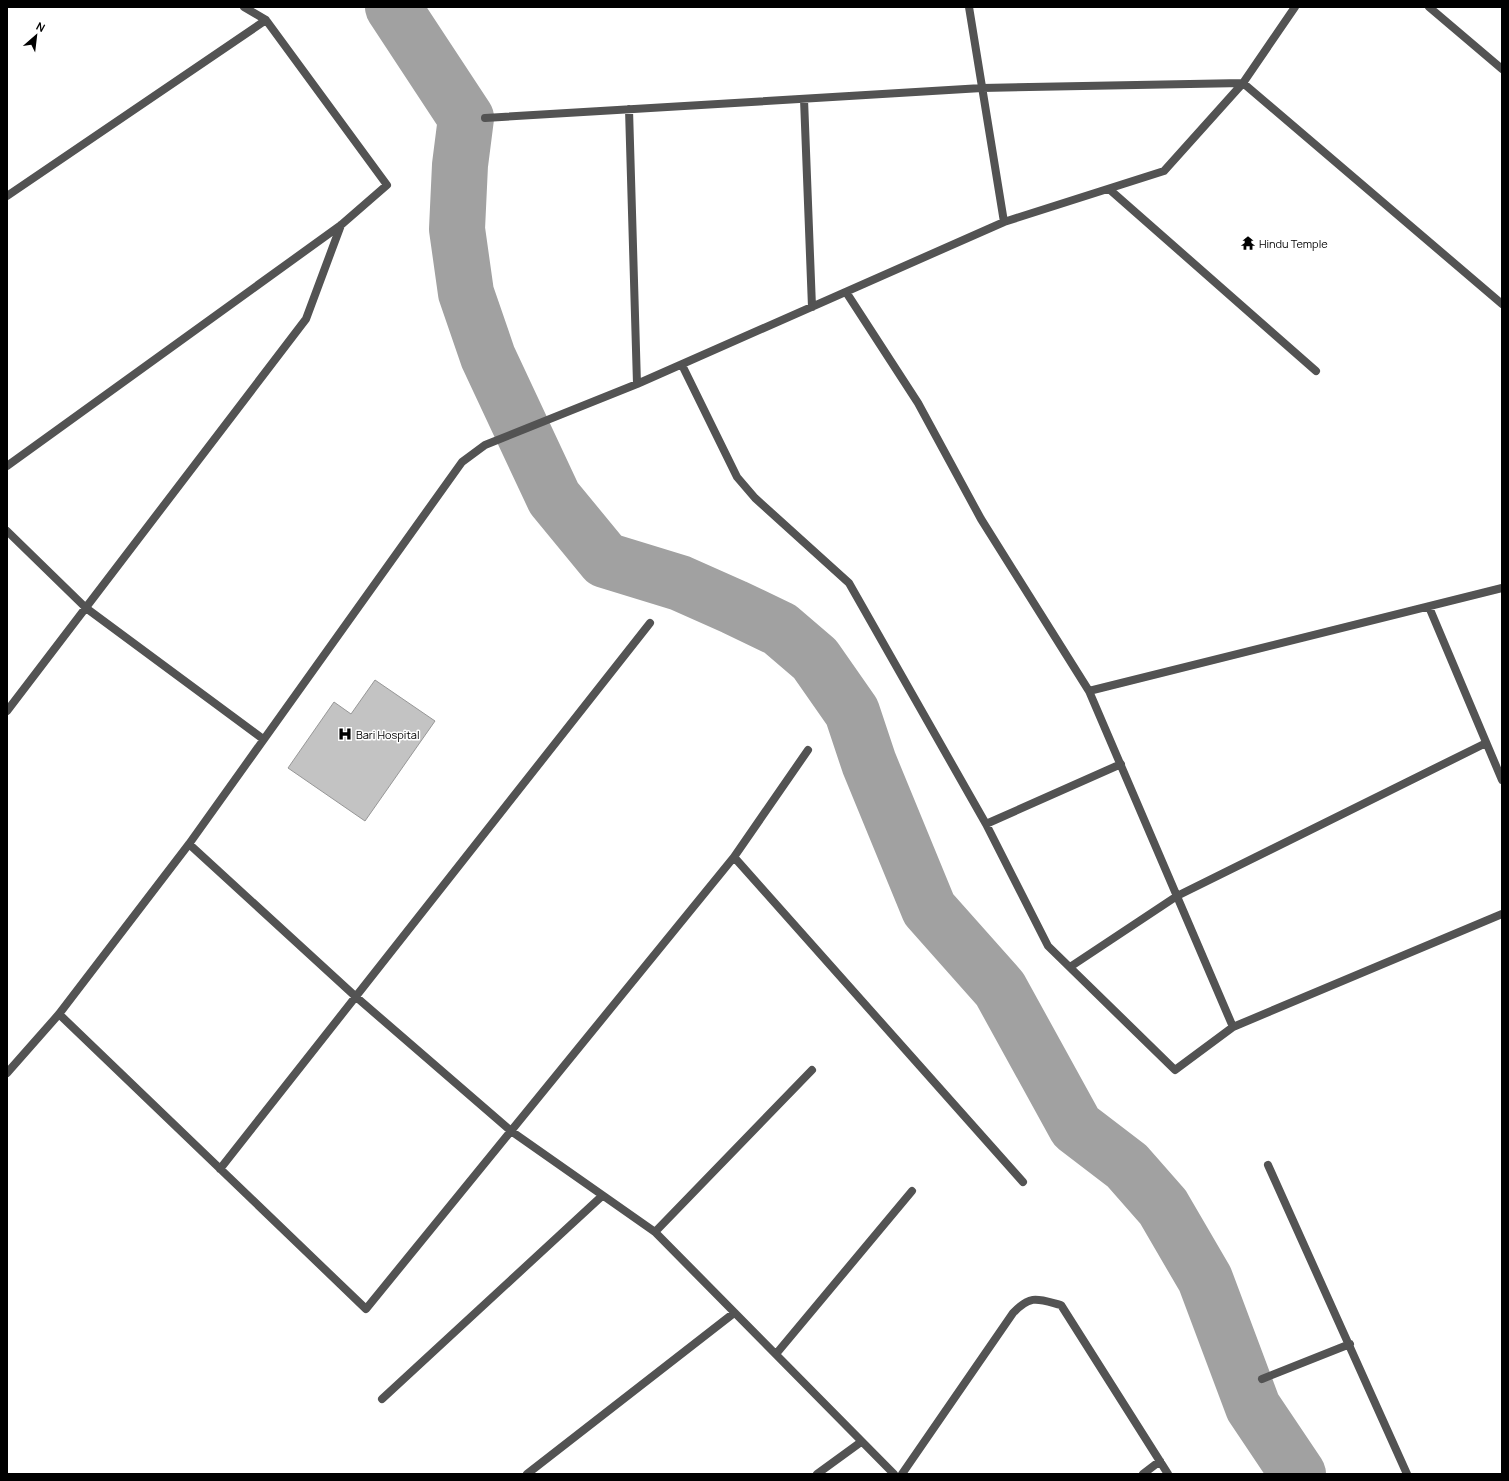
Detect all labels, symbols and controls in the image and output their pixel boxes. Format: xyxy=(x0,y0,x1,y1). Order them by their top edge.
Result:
north arrow xyxy=(16,16,56,56)
text: N xyxy=(34,18,48,35)
temple icon: Hindu Temple xyxy=(1240,235,1256,251)
place label: Hindu Temple xyxy=(1259,236,1328,251)
hospital icon: Bari Hospital xyxy=(337,726,353,742)
place label: Bari Hospital xyxy=(356,727,420,742)

